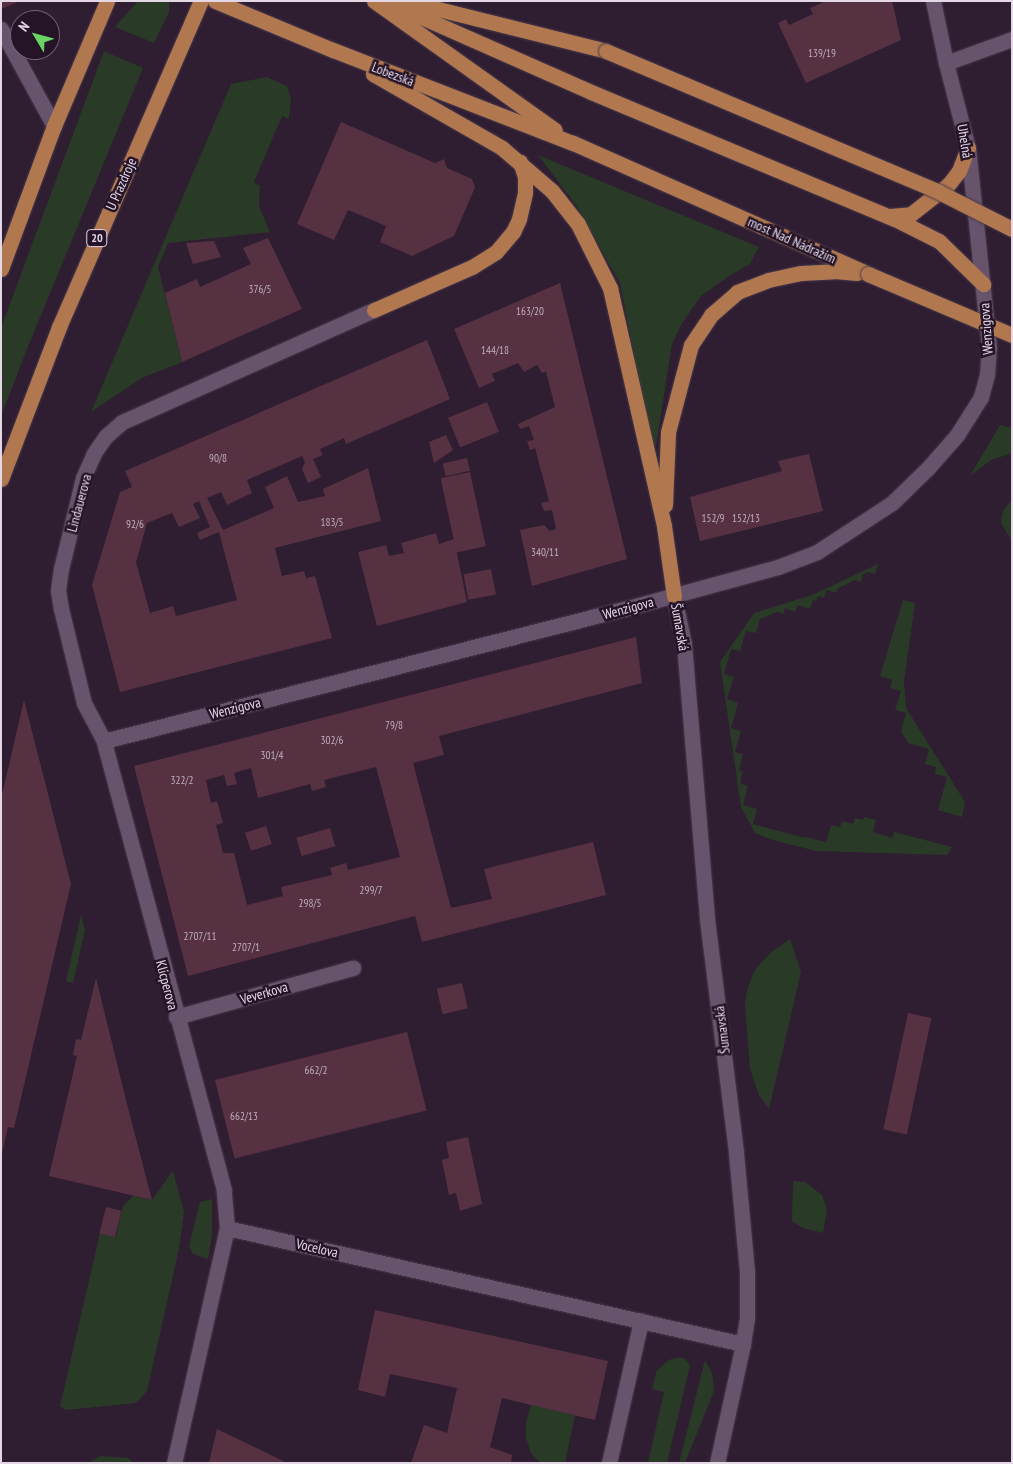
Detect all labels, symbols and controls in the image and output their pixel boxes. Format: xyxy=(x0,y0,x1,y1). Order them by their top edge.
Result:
north arrow xyxy=(10,10,60,60)
text: N xyxy=(14,18,33,35)
house number: 139/19 xyxy=(808,46,836,60)
street label: Lobezská xyxy=(370,58,416,90)
street label: Uhelná xyxy=(954,123,976,159)
street label: U Prazdroje xyxy=(102,155,140,213)
street label: most Nad Nádražím xyxy=(745,213,839,267)
road number: 20 xyxy=(86,228,108,248)
house number: 376/5 xyxy=(248,282,272,296)
street label: Wenzigova xyxy=(976,303,996,355)
house number: 163/20 xyxy=(516,304,544,318)
house number: 144/18 xyxy=(481,343,509,357)
house number: 90/8 xyxy=(209,451,227,465)
street label: Lindauerova xyxy=(63,472,95,534)
house number: 152/9 xyxy=(701,511,725,525)
house number: 152/13 xyxy=(732,511,760,525)
house number: 183/5 xyxy=(320,515,344,529)
house number: 92/6 xyxy=(126,517,144,531)
house number: 340/11 xyxy=(531,545,559,559)
street label: Wenzigova xyxy=(601,593,655,623)
street label: Šumavská xyxy=(668,602,692,652)
street label: Wenzigova xyxy=(208,694,262,722)
house number: 79/8 xyxy=(385,718,403,732)
house number: 302/6 xyxy=(320,733,344,747)
house number: 301/4 xyxy=(260,748,284,762)
house number: 322/2 xyxy=(170,773,194,787)
house number: 299/7 xyxy=(359,883,383,897)
house number: 298/5 xyxy=(298,896,322,910)
house number: 2707/11 xyxy=(184,929,216,943)
house number: 2707/1 xyxy=(232,940,260,954)
street label: Klicperova xyxy=(152,958,182,1012)
street label: Veverkova xyxy=(238,978,290,1008)
street label: Šumavská xyxy=(711,1005,733,1055)
house number: 662/2 xyxy=(304,1063,328,1077)
house number: 662/13 xyxy=(230,1109,258,1123)
street label: Vocelova xyxy=(294,1235,340,1261)

